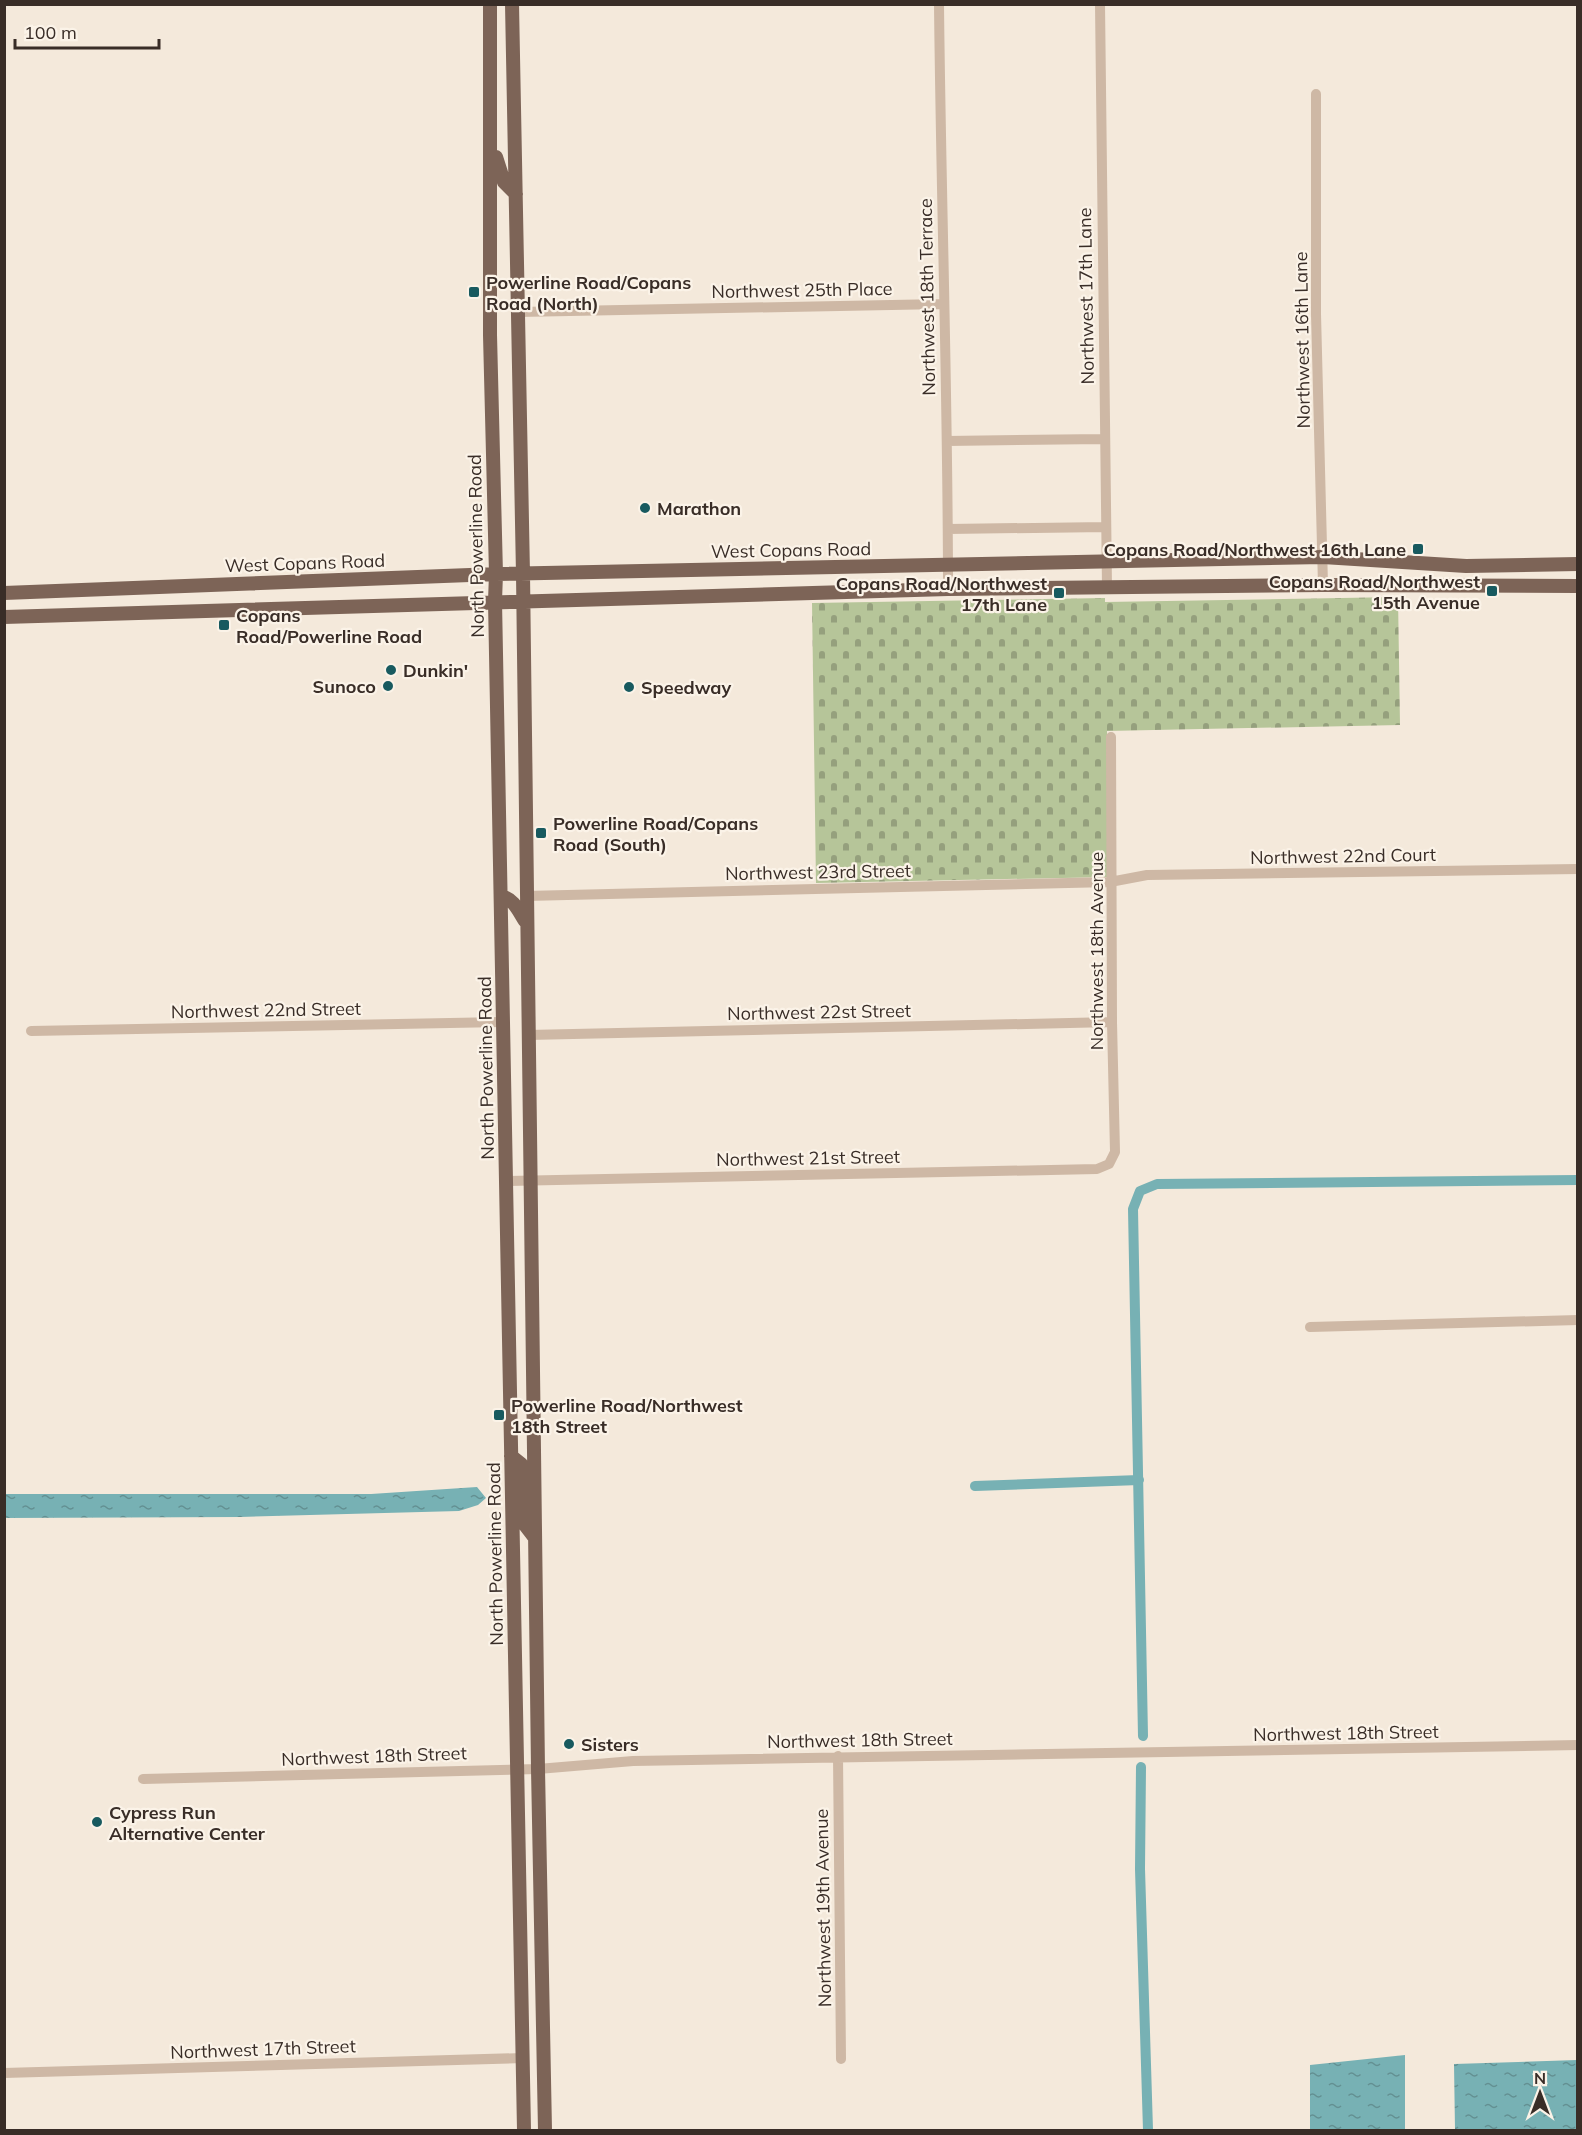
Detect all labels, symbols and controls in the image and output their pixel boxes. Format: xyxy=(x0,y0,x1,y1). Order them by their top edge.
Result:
scale bar xyxy=(15,12,159,50)
text: 100 m xyxy=(24,21,77,44)
street label: Northwest 18th Terrace xyxy=(914,198,940,396)
street label: Northwest 17th Lane xyxy=(1073,207,1099,385)
street label: Northwest 16th Lane xyxy=(1289,251,1315,429)
place label: Powerline Road/Copans Road (North) xyxy=(486,271,691,315)
street label: Northwest 25th Place xyxy=(711,277,893,303)
marker: Powerline Road/Copans Road (North) xyxy=(467,285,481,299)
street label: North Powerline Road xyxy=(463,454,489,638)
place label: Marathon xyxy=(657,497,741,520)
marker: Marathon xyxy=(638,501,652,515)
street label: West Copans Road xyxy=(711,537,871,563)
place label: Copans Road/Northwest 16th Lane xyxy=(1104,538,1406,561)
marker: Copans Road/Northwest 16th Lane xyxy=(1411,542,1425,556)
street label: West Copans Road xyxy=(224,549,386,577)
place label: Copans Road/Northwest 15th Avenue xyxy=(1269,570,1480,614)
place label: Copans Road/Northwest 17th Lane xyxy=(836,572,1047,616)
marker: Copans Road/Northwest 15th Avenue xyxy=(1485,584,1499,598)
marker: Copans Road/Northwest 17th Lane xyxy=(1052,586,1066,600)
place label: Copans Road/Powerline Road xyxy=(236,604,422,648)
marker: Copans Road/Powerline Road xyxy=(217,618,231,632)
place label: Dunkin' xyxy=(403,659,468,682)
marker: Dunkin' xyxy=(384,663,398,677)
place label: Sunoco xyxy=(313,675,376,698)
place label: Speedway xyxy=(641,676,731,699)
marker: Sunoco xyxy=(381,679,395,693)
marker: Speedway xyxy=(622,680,636,694)
place label: Powerline Road/Copans Road (South) xyxy=(553,812,758,856)
marker: Powerline Road/Copans Road (South) xyxy=(534,826,548,840)
street label: Northwest 22nd Court xyxy=(1250,843,1436,869)
street label: Northwest 18th Avenue xyxy=(1085,852,1108,1050)
street label: Northwest 23rd Street xyxy=(725,859,911,885)
street label: North Powerline Road xyxy=(473,976,499,1160)
street label: Northwest 22nd Street xyxy=(171,997,361,1023)
street label: Northwest 22st Street xyxy=(727,999,911,1025)
street label: Northwest 21st Street xyxy=(716,1145,900,1171)
place label: Powerline Road/Northwest 18th Street xyxy=(511,1394,743,1438)
marker: Powerline Road/Northwest 18th Street xyxy=(492,1408,506,1422)
street label: North Powerline Road xyxy=(482,1462,508,1646)
street label: Northwest 18th Street xyxy=(1253,1720,1439,1746)
street label: Northwest 18th Street xyxy=(767,1727,953,1753)
place label: Sisters xyxy=(581,1733,639,1756)
marker: Sisters xyxy=(562,1737,576,1751)
street label: Northwest 18th Street xyxy=(281,1741,467,1771)
place label: Cypress Run Alternative Center xyxy=(109,1801,266,1845)
street label: Northwest 19th Avenue xyxy=(810,1809,836,2007)
marker: Cypress Run Alternative Center xyxy=(90,1815,104,1829)
street label: Northwest 17th Street xyxy=(170,2034,356,2064)
north arrow xyxy=(1510,2063,1570,2123)
text: N xyxy=(1534,2068,1546,2088)

